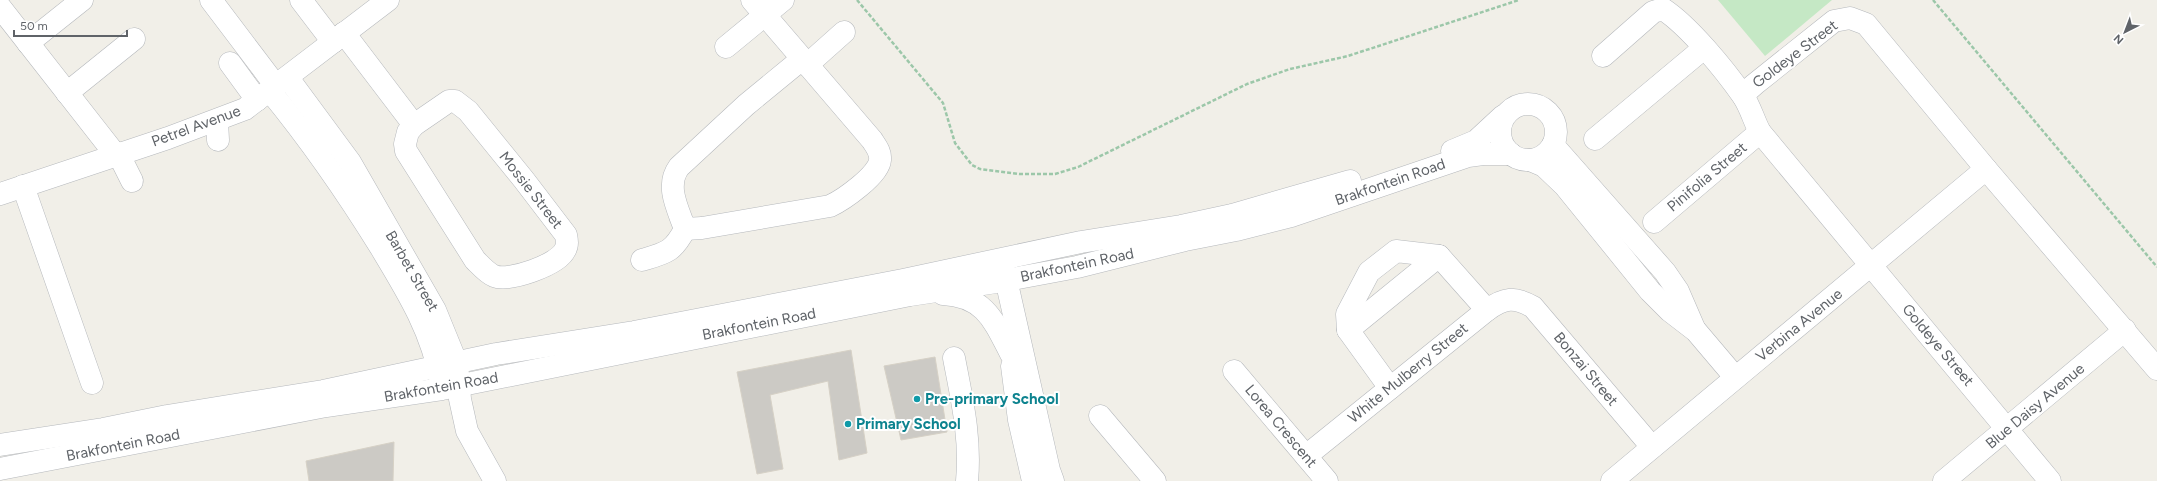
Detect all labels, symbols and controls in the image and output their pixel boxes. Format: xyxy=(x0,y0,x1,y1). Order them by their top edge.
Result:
scale bar xyxy=(14,12,127,38)
north arrow xyxy=(2105,12,2145,52)
street label: Goldeye Street xyxy=(1749,16,1841,92)
text: 50 m xyxy=(20,19,48,33)
text: N xyxy=(2111,31,2126,47)
street label: Petrel Avenue xyxy=(149,102,243,150)
street label: Pinifolia Street xyxy=(1664,138,1751,216)
street label: Mossie Street xyxy=(495,148,567,232)
street label: Brakfontein Road xyxy=(1332,155,1448,209)
street label: Barbet Street xyxy=(382,227,443,315)
street label: Brakfontein Road xyxy=(1019,244,1135,286)
street label: Verbina Avenue xyxy=(1752,285,1846,365)
street label: Goldeye Street xyxy=(1898,300,1978,390)
street label: Brakfontein Road xyxy=(701,304,817,344)
street label: White Mulberry Street xyxy=(1344,319,1472,427)
street label: Bonzai Street xyxy=(1550,329,1622,410)
street label: Blue Daisy Avenue xyxy=(1982,359,2088,453)
street label: Brakfontein Road xyxy=(383,368,499,406)
street label: Lorea Crescent xyxy=(1241,381,1321,471)
place label: Pre-primary School xyxy=(925,390,1059,408)
marker: Pre-primary School xyxy=(912,394,922,404)
place label: Primary School xyxy=(856,415,961,433)
marker: Primary School xyxy=(843,419,853,429)
street label: Brakfontein Road xyxy=(65,425,181,465)

